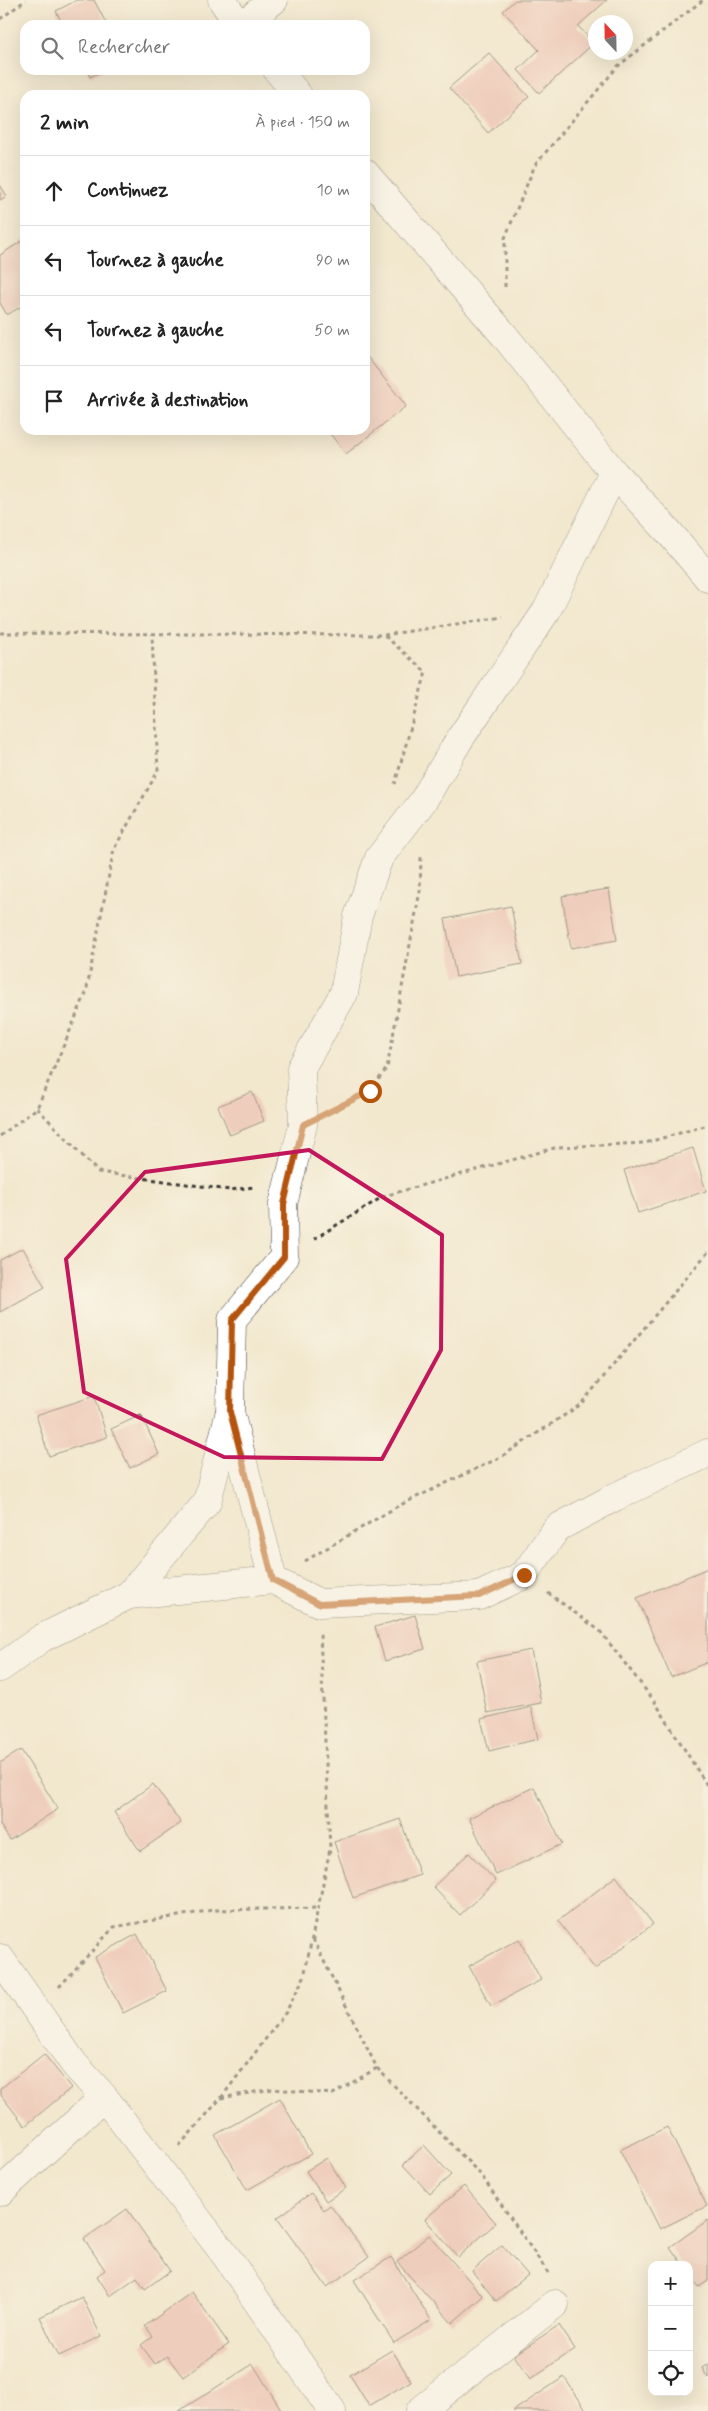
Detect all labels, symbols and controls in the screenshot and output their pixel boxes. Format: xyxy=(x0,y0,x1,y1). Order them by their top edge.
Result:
north arrow xyxy=(588,15,633,60)
search box xyxy=(20,20,370,75)
icon: search xyxy=(38,34,66,62)
text: Rechercher xyxy=(78,35,170,60)
text: 2 min xyxy=(40,109,89,137)
text: À pied · 150 m xyxy=(255,112,350,133)
icon: ahead xyxy=(40,177,68,205)
text: Continuez xyxy=(87,178,168,203)
text: 10 m xyxy=(317,180,350,201)
icon: left xyxy=(40,247,68,275)
text: Tournez à gauche xyxy=(87,248,224,273)
text: 90 m xyxy=(316,250,350,271)
icon: left xyxy=(40,317,68,345)
text: Tournez à gauche xyxy=(87,318,224,343)
text: 50 m xyxy=(314,320,350,341)
icon: arrive xyxy=(40,387,68,415)
text: Arrivée à destination xyxy=(87,388,248,413)
route start xyxy=(359,1080,382,1103)
route end xyxy=(513,1564,536,1587)
map controls xyxy=(648,2261,693,2396)
button: + xyxy=(648,2261,693,2306)
button: − xyxy=(648,2306,693,2351)
button: locate xyxy=(648,2351,693,2396)

